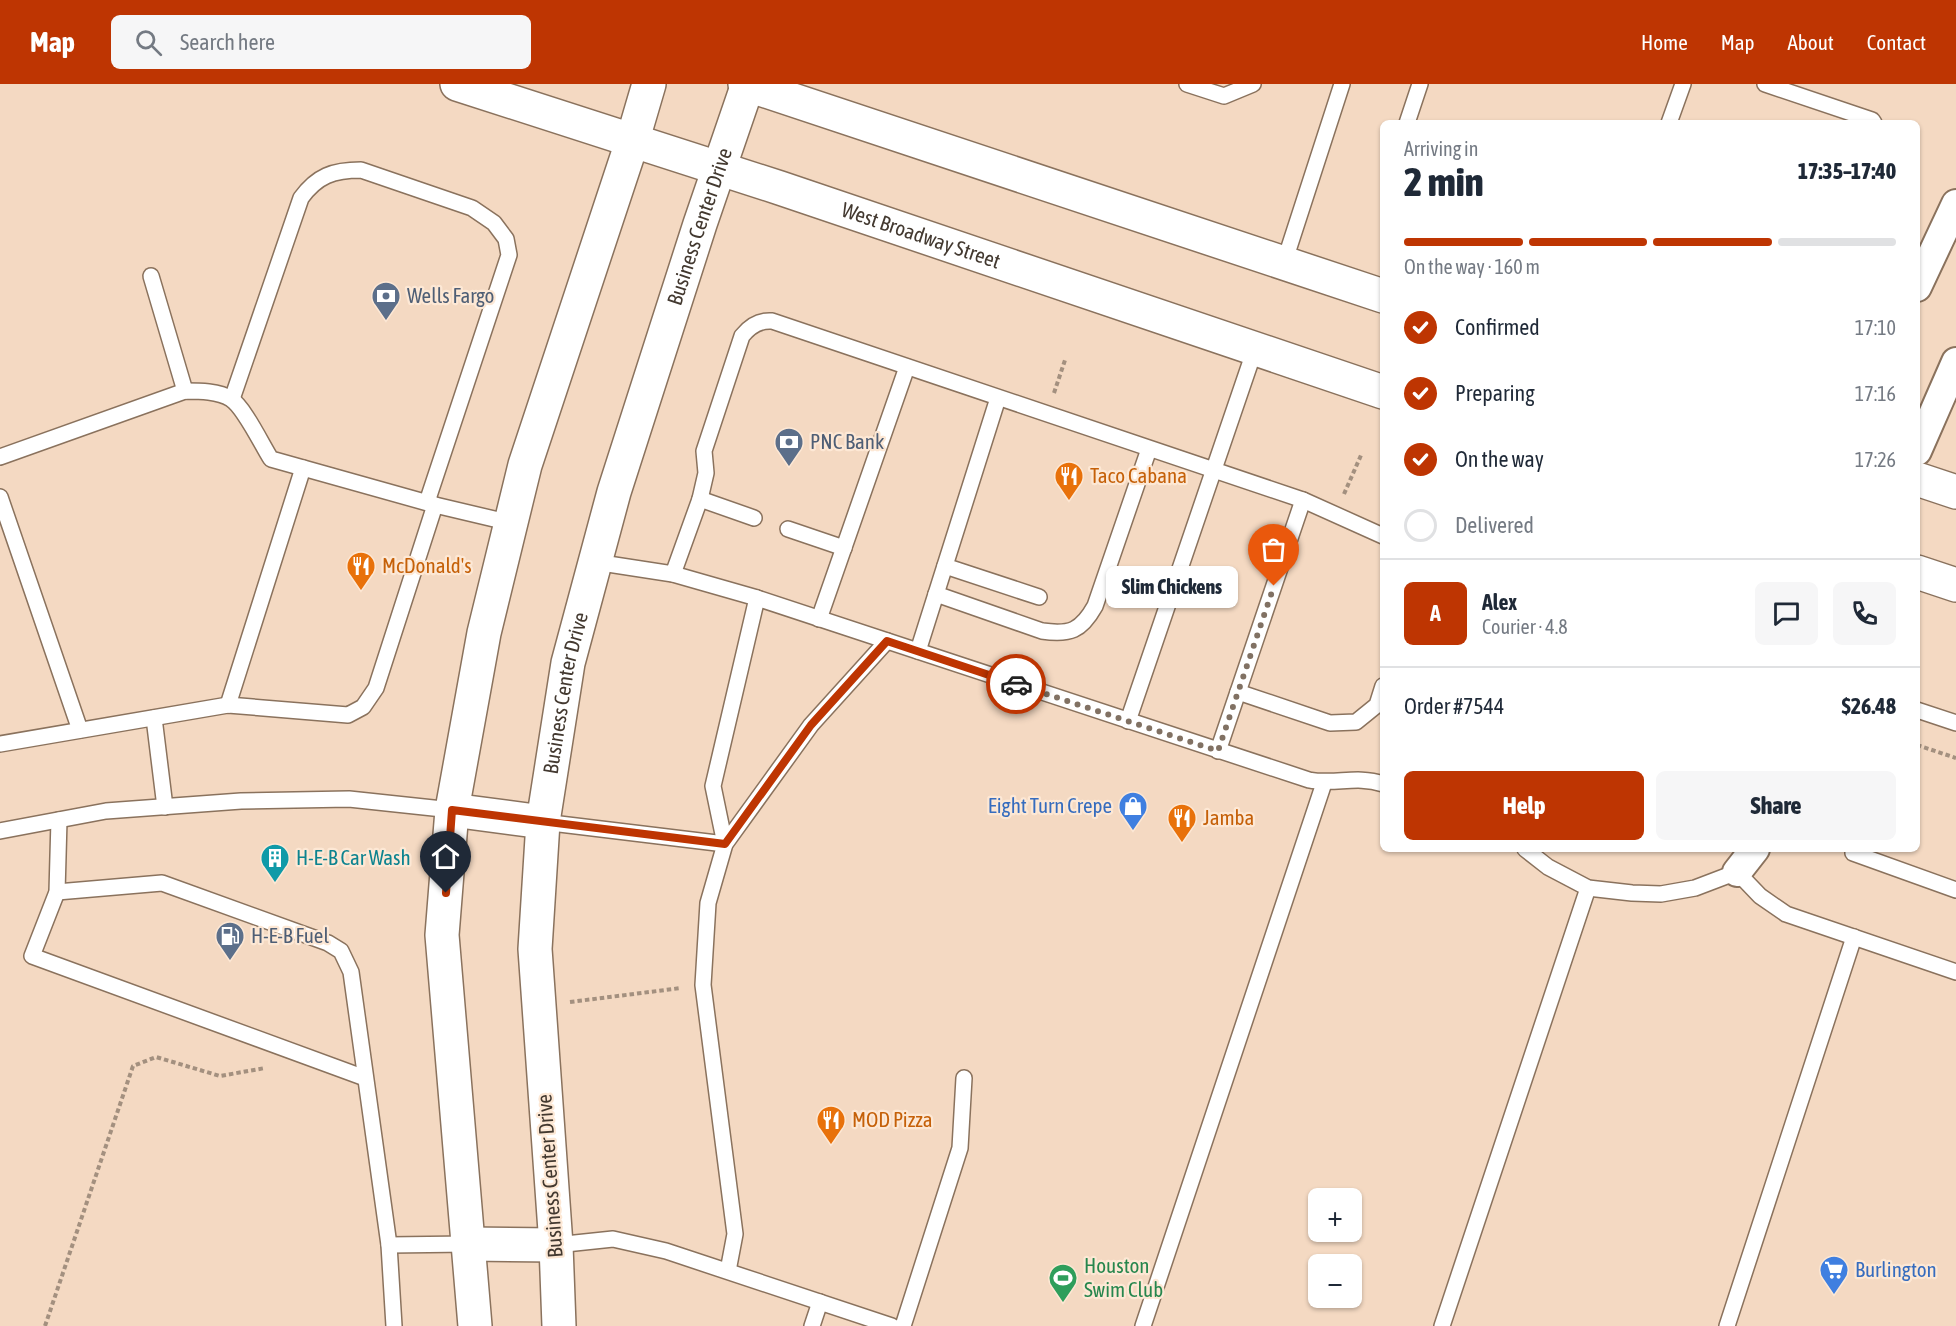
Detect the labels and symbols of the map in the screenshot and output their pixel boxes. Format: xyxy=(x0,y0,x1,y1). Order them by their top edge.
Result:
street label: Business Center Drive xyxy=(662,144,736,308)
street label: West Broadway Street xyxy=(839,197,1004,273)
bank icon: Wells Fargo xyxy=(370,280,402,322)
place label: Wells Fargo xyxy=(407,283,494,307)
bank icon: PNC Bank xyxy=(773,426,805,468)
place label: PNC Bank xyxy=(810,429,884,453)
restaurant icon: Taco Cabana xyxy=(1053,460,1085,502)
place label: Taco Cabana xyxy=(1090,463,1187,487)
pin xyxy=(1248,524,1299,586)
restaurant icon: McDonald's xyxy=(345,550,377,592)
place label: McDonald's xyxy=(382,553,472,577)
callout: Slim Chickens xyxy=(1106,565,1238,607)
street label: Business Center Drive xyxy=(538,609,592,776)
courier xyxy=(986,654,1046,714)
shop icon: Eight Turn Crepe xyxy=(1117,790,1149,832)
place label: Eight Turn Crepe xyxy=(988,793,1112,817)
restaurant icon: Jamba xyxy=(1166,802,1198,844)
place label: Jamba xyxy=(1203,805,1254,829)
pin xyxy=(420,831,471,893)
building icon: H-E-B Car Wash xyxy=(259,842,291,884)
place label: H-E-B Car Wash xyxy=(296,845,411,869)
fuel station icon: H-E-B Fuel xyxy=(214,920,246,962)
place label: H-E-B Fuel xyxy=(251,923,329,947)
street label: Business Center Drive xyxy=(531,1093,567,1259)
restaurant icon: MOD Pizza xyxy=(815,1104,847,1146)
place label: MOD Pizza xyxy=(852,1107,933,1131)
place label: Houston Swim Club xyxy=(1084,1253,1163,1301)
supermarket icon: Burlington xyxy=(1818,1254,1850,1296)
place label: Burlington xyxy=(1855,1257,1937,1281)
sports icon: Houston Swim Club xyxy=(1047,1262,1079,1304)

